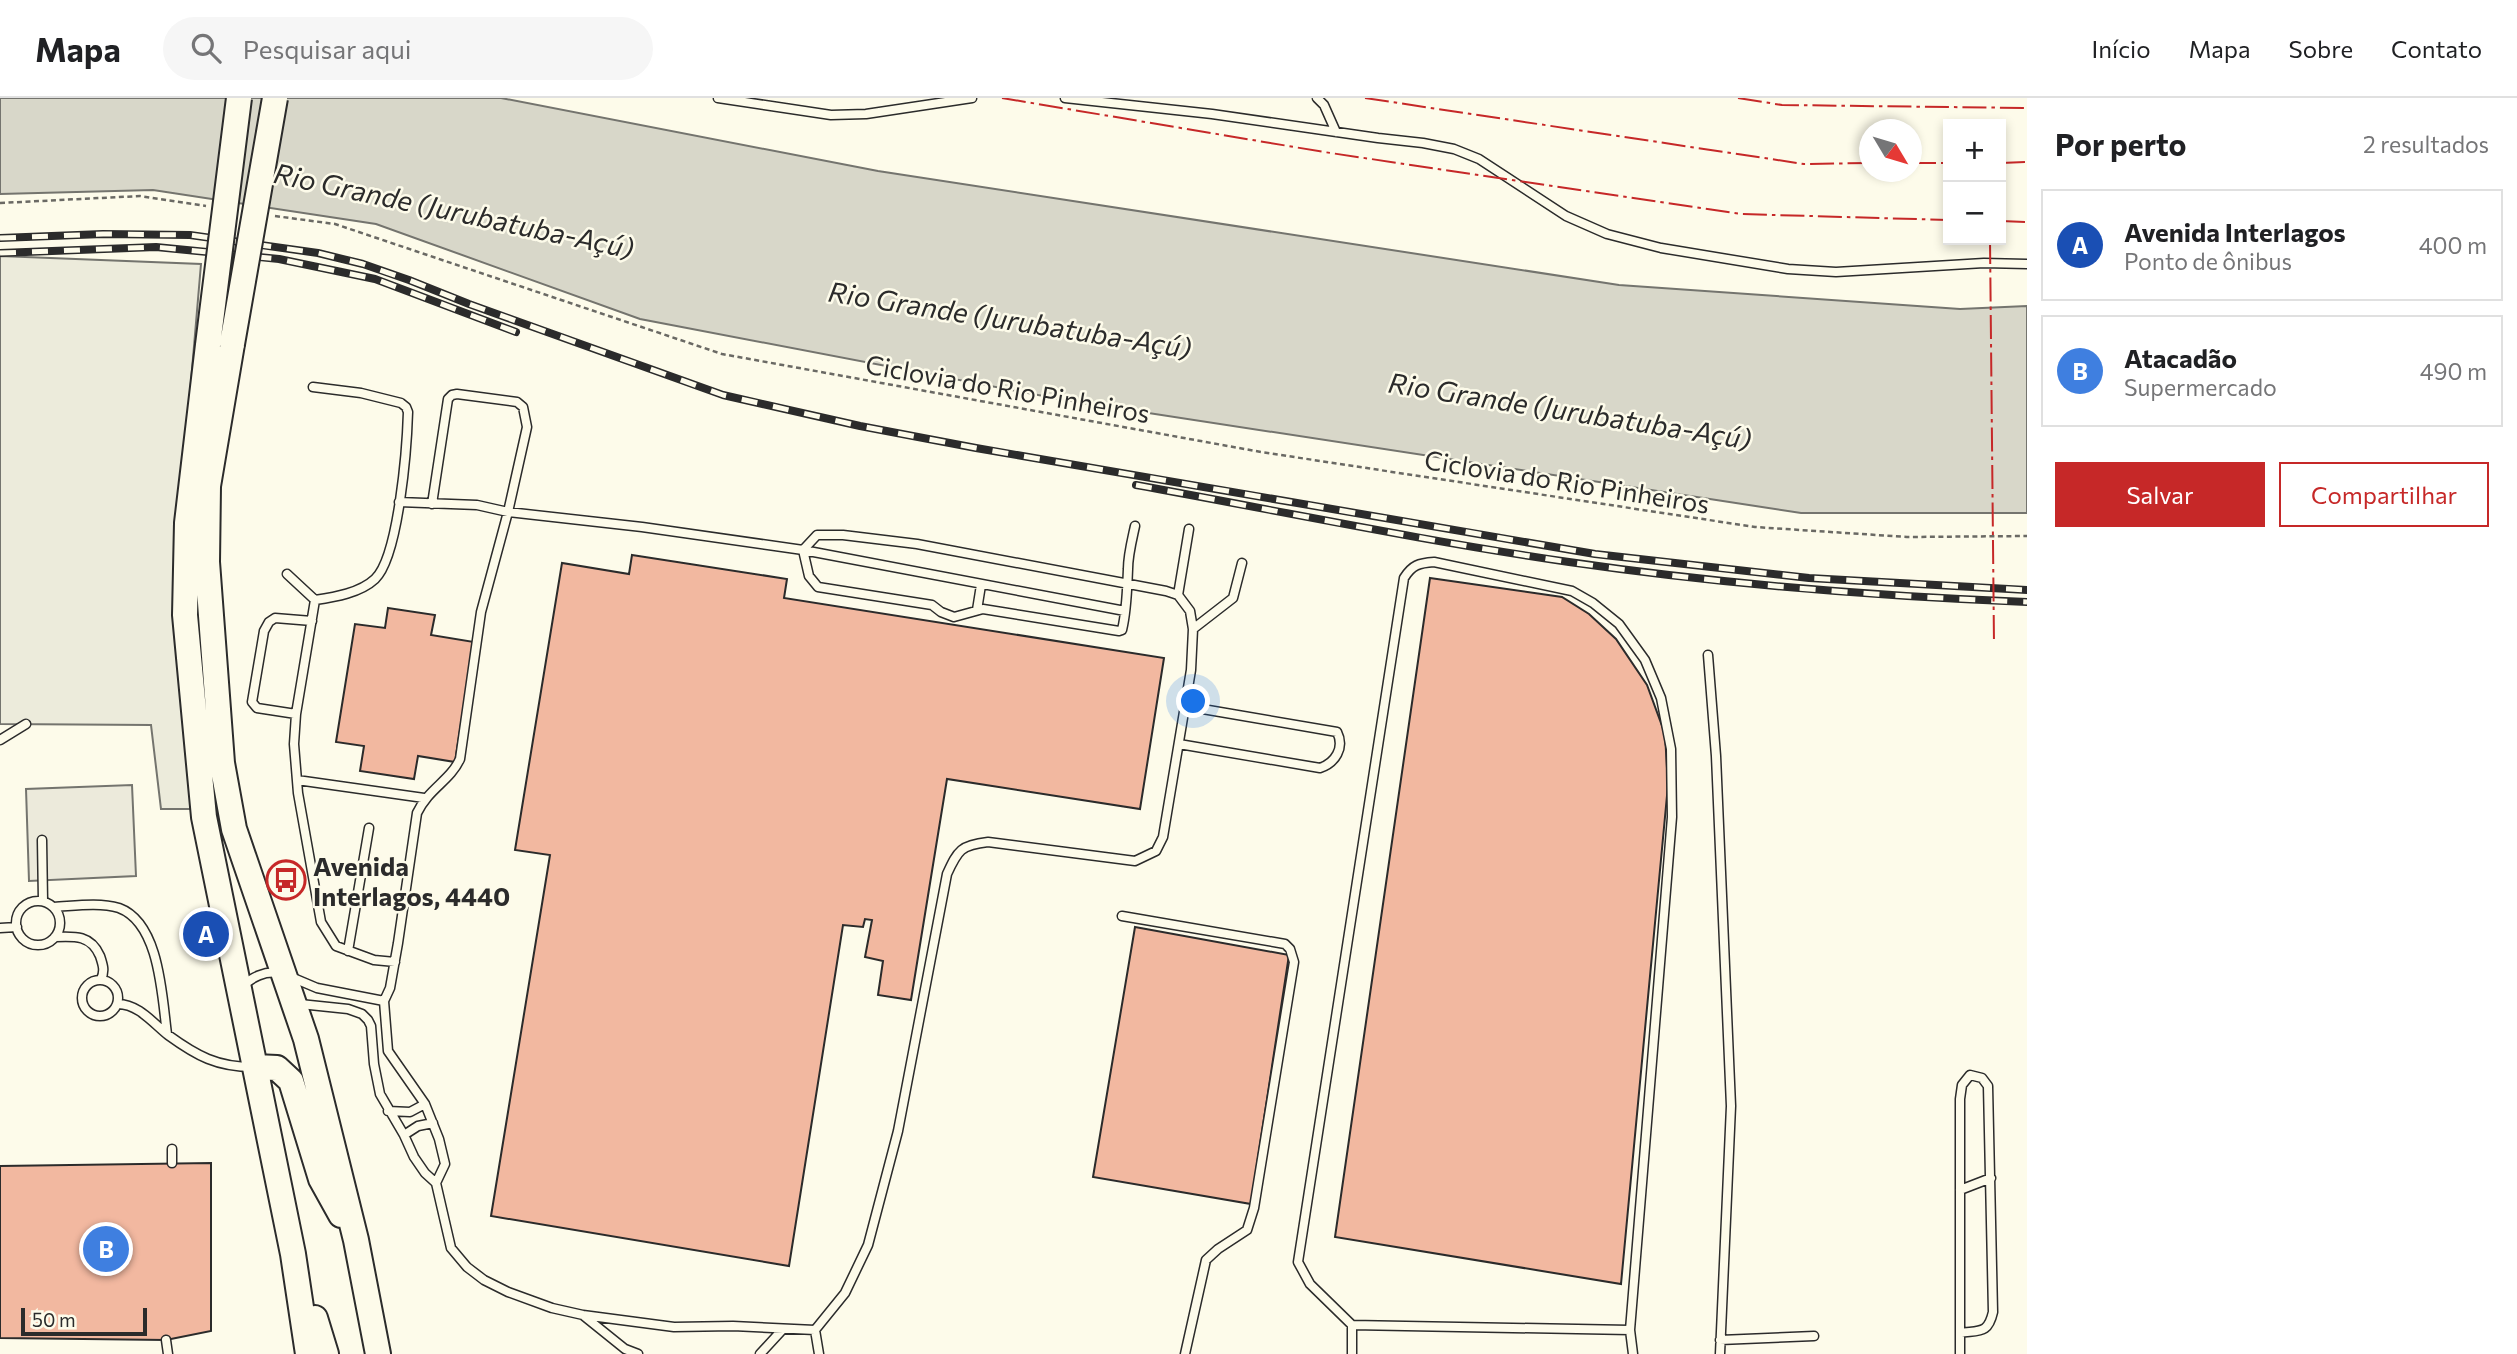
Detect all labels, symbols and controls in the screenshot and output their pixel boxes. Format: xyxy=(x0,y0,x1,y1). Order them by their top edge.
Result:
search box xyxy=(163,17,653,80)
text: Mapa xyxy=(35,28,121,69)
icon: search xyxy=(187,29,225,67)
text: Pesquisar aqui xyxy=(243,33,411,64)
text: Início xyxy=(2092,34,2151,63)
text: Mapa xyxy=(2189,34,2251,63)
text: Sobre xyxy=(2289,34,2353,63)
text: Contato xyxy=(2391,34,2482,63)
north arrow xyxy=(1859,119,1922,182)
map controls xyxy=(1943,119,2006,245)
button: + xyxy=(1943,119,2006,182)
text: Por perto xyxy=(2055,125,2187,162)
text: 2 resultados xyxy=(2363,130,2489,158)
water label: Rio Grande (Jurubatuba-Açú) xyxy=(271,155,637,265)
button: − xyxy=(1943,182,2006,245)
text: Avenida Interlagos xyxy=(2124,216,2346,247)
text: A xyxy=(2072,231,2088,259)
text: 400 m xyxy=(2419,231,2487,259)
text: Ponto de ônibus xyxy=(2124,247,2292,275)
water label: Rio Grande (Jurubatuba-Açú) xyxy=(826,273,1194,365)
text: Atacadão xyxy=(2124,342,2237,373)
street label: Ciclovia do Rio Pinheiros xyxy=(863,348,1153,428)
text: B xyxy=(2072,357,2088,385)
text: 490 m xyxy=(2420,357,2487,385)
water label: Rio Grande (Jurubatuba-Açú) xyxy=(1386,364,1754,456)
text: Supermercado xyxy=(2124,373,2277,401)
street label: Ciclovia do Rio Pinheiros xyxy=(1422,443,1712,519)
button: Salvar xyxy=(2055,462,2265,527)
button: Compartilhar xyxy=(2279,462,2489,527)
your location xyxy=(1176,684,1210,718)
place label: Avenida Interlagos, 4440 xyxy=(313,850,510,911)
bus stop icon: Avenida Interlagos, 4440 xyxy=(265,859,307,901)
pin: A xyxy=(183,908,229,960)
pin: B xyxy=(83,1223,129,1275)
scale bar xyxy=(21,1305,147,1337)
text: 50 m xyxy=(32,1308,76,1331)

